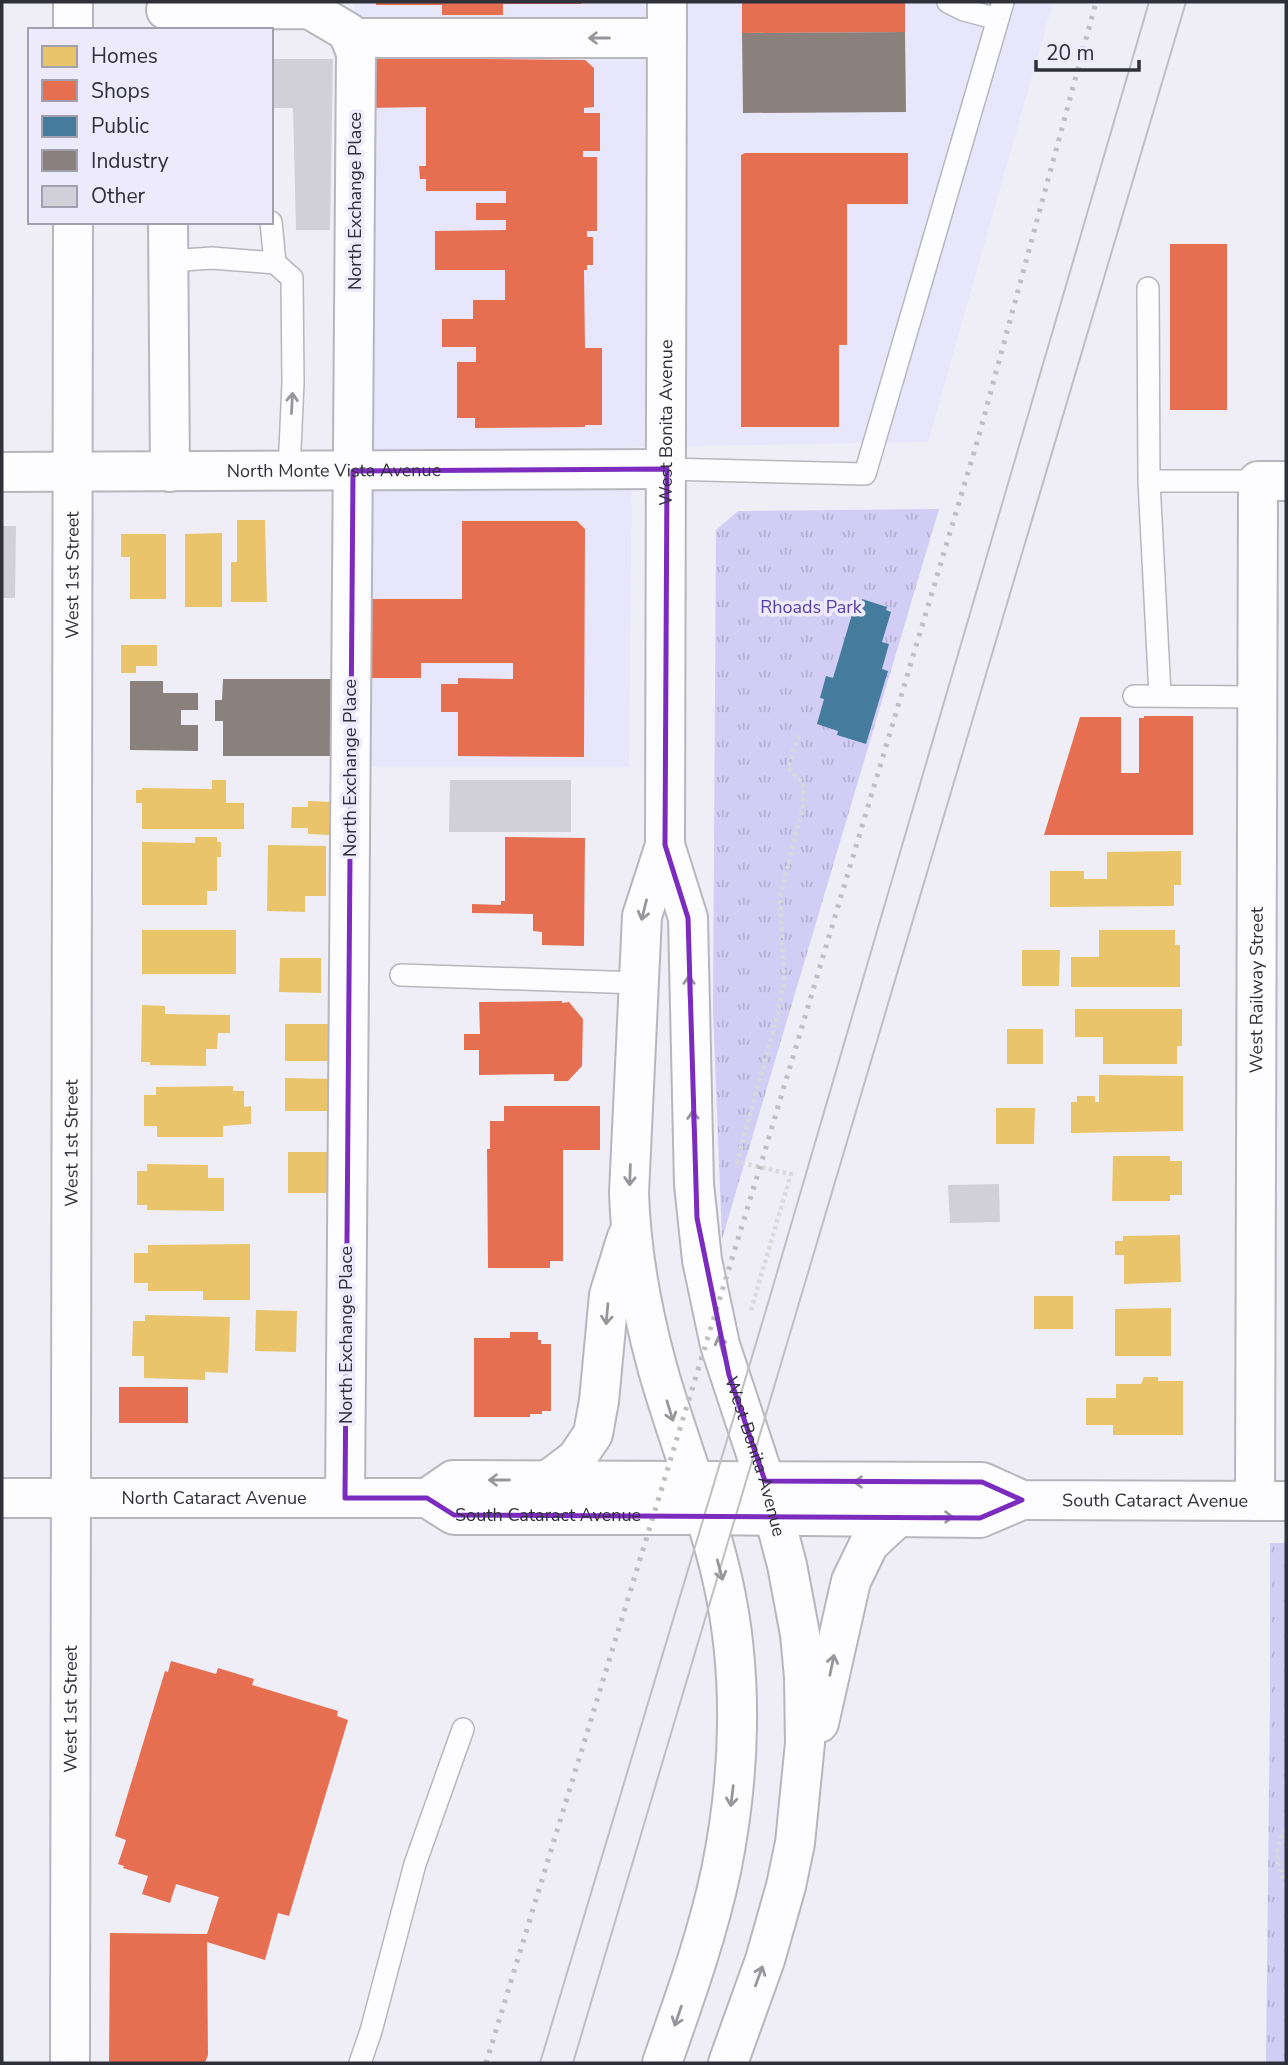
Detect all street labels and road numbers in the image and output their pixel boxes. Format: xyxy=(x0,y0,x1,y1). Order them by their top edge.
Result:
street label: North Exchange Place xyxy=(343,112,367,290)
street label: West Bonita Avenue xyxy=(654,339,678,506)
street label: North Monte Vista Avenue xyxy=(227,458,441,483)
street label: West 1st Street xyxy=(60,511,85,639)
street label: North Exchange Place xyxy=(338,679,362,857)
street label: West Railway Street xyxy=(1244,906,1269,1073)
street label: West 1st Street xyxy=(59,1079,84,1207)
street label: North Exchange Place xyxy=(334,1246,358,1424)
street label: West Bonita Avenue xyxy=(719,1373,791,1539)
street label: North Cataract Avenue xyxy=(121,1486,307,1510)
street label: South Cataract Avenue xyxy=(1062,1488,1248,1513)
street label: South Cataract Avenue xyxy=(455,1503,641,1527)
street label: West 1st Street xyxy=(58,1645,83,1773)

